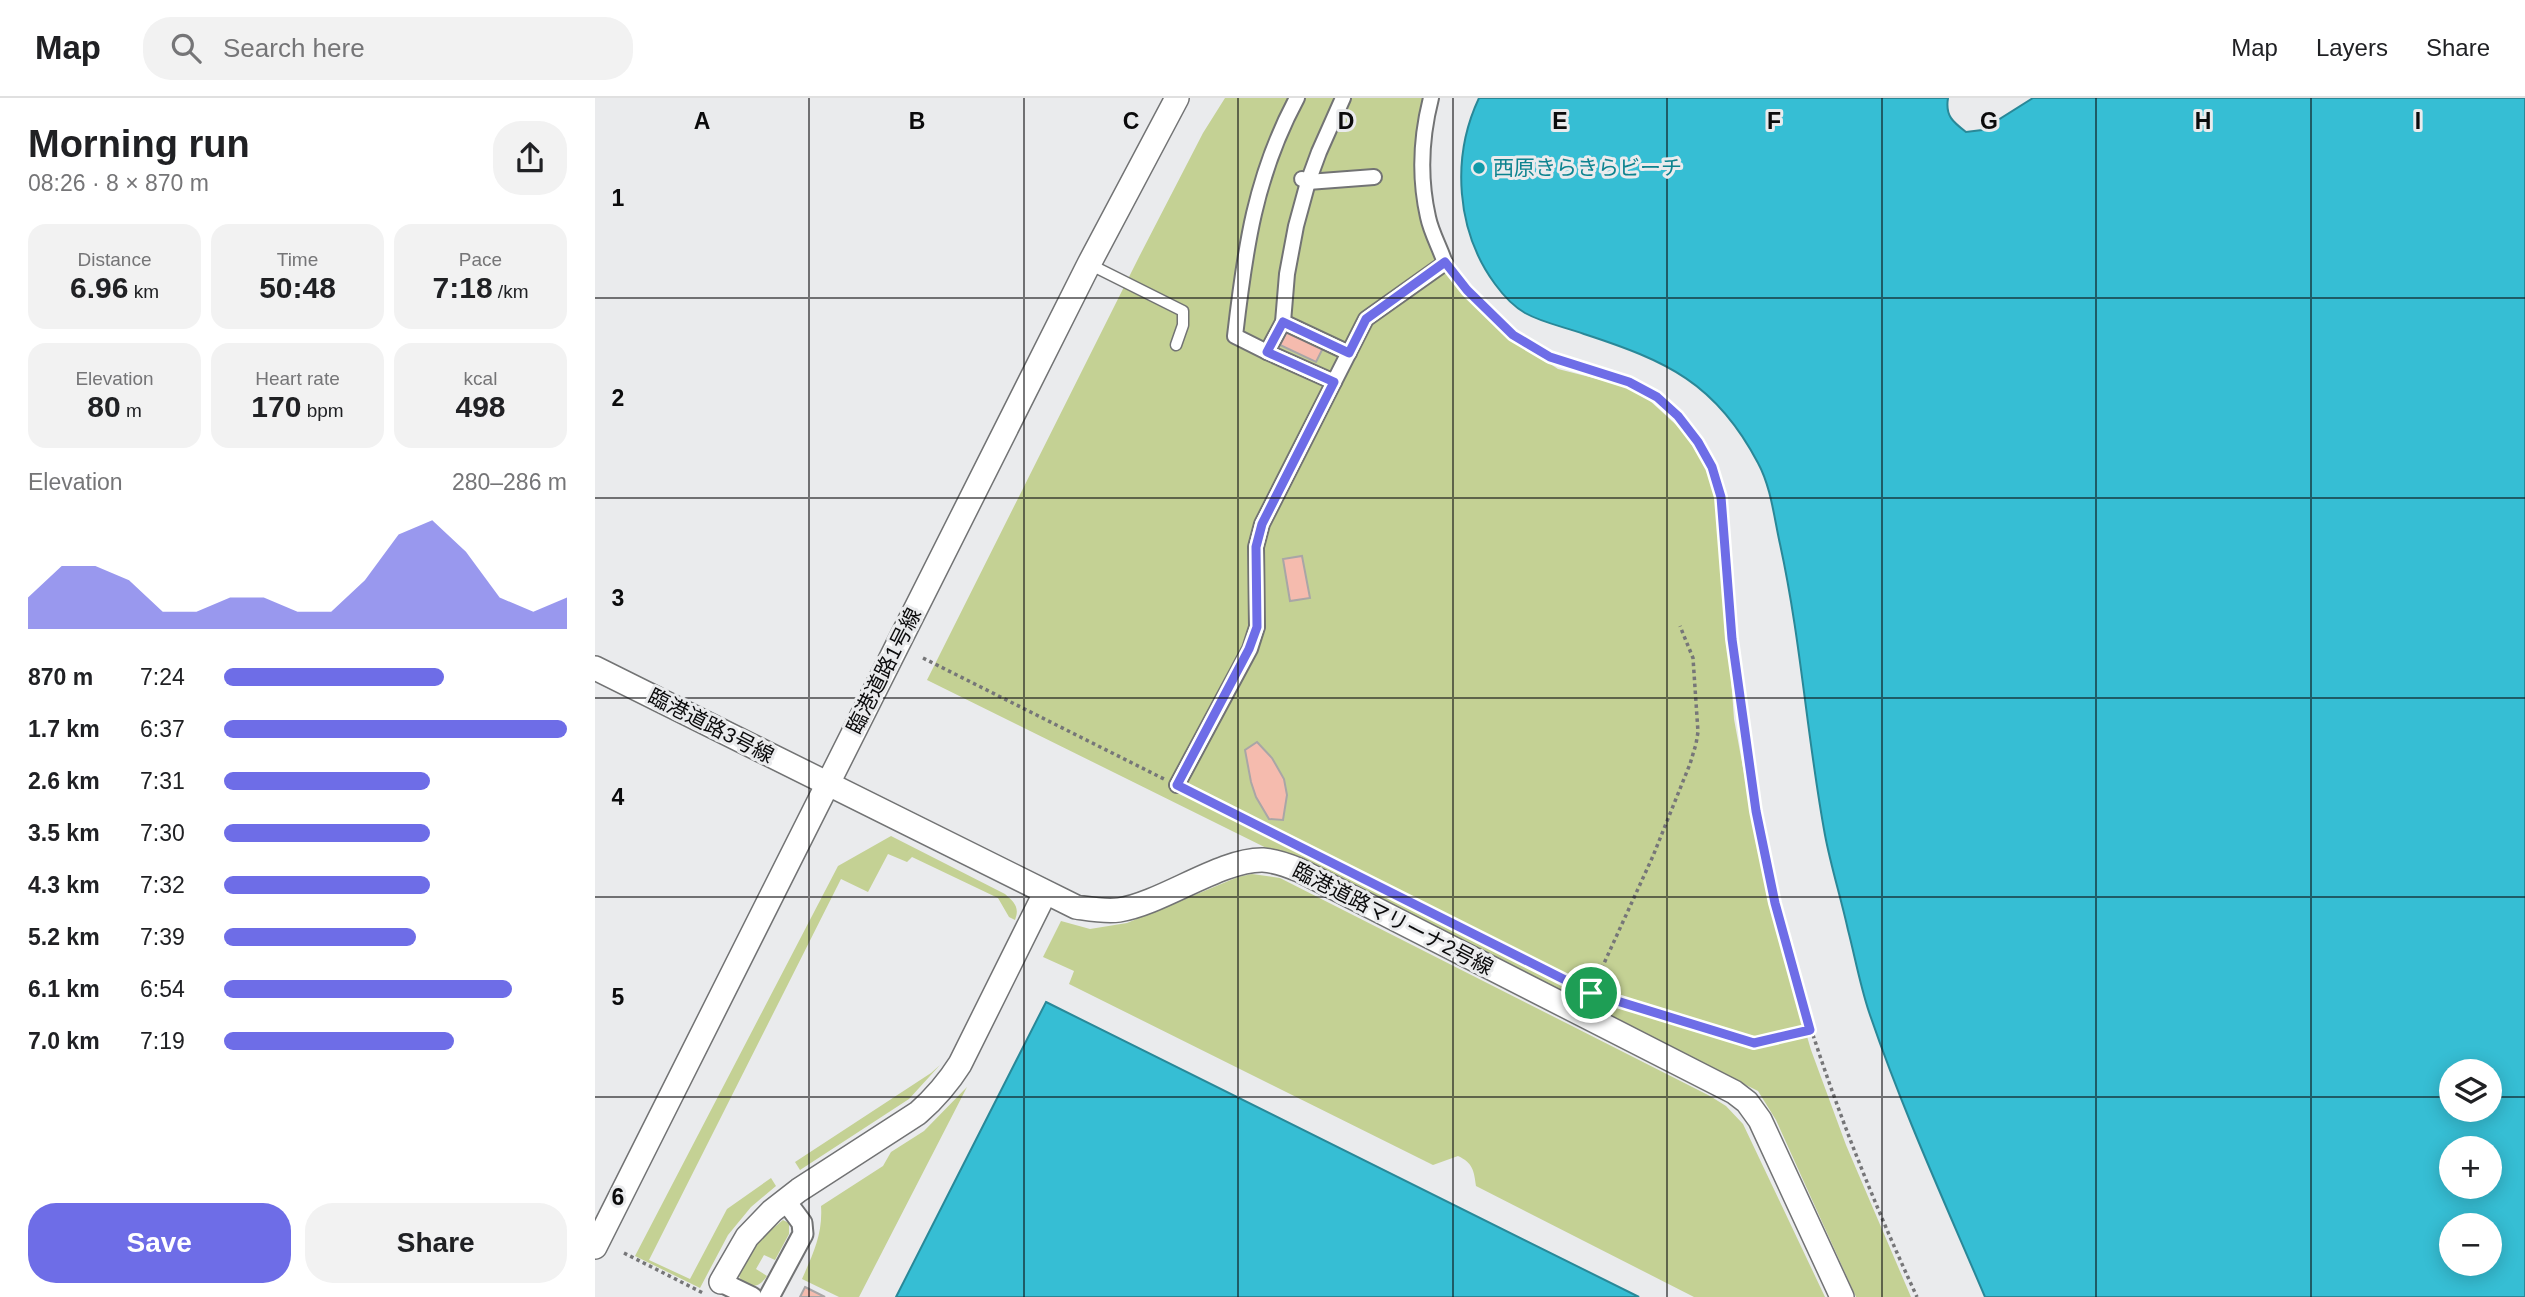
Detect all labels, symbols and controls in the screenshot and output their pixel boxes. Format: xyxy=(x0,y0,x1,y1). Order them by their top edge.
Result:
search box xyxy=(143,17,633,80)
text: Map xyxy=(35,29,101,66)
icon: search xyxy=(167,29,205,67)
text: Search here xyxy=(223,33,365,63)
text: Map xyxy=(2231,34,2278,61)
text: Layers xyxy=(2316,34,2388,61)
text: Share xyxy=(2426,34,2490,61)
text: A xyxy=(694,108,710,134)
text: B xyxy=(909,108,925,134)
text: C xyxy=(1123,108,1139,134)
text: D xyxy=(1338,108,1354,134)
text: E xyxy=(1552,108,1568,134)
text: F xyxy=(1767,108,1781,134)
text: G xyxy=(1980,108,1998,134)
text: H xyxy=(2195,108,2211,134)
text: I xyxy=(2415,108,2421,134)
button: share xyxy=(493,121,567,195)
text: Morning run xyxy=(28,123,250,165)
place label: 西原きらきらビーチ xyxy=(1493,156,1682,179)
marker: 西原きらきらビーチ xyxy=(1471,160,1487,176)
text: 08:26 · 8 × 870 m xyxy=(28,170,209,196)
text: 1 xyxy=(612,185,625,211)
text: Distance xyxy=(78,249,151,270)
text: Time xyxy=(277,249,318,270)
text: Pace xyxy=(459,249,502,270)
text: 6.96 xyxy=(70,271,128,304)
text: 50:48 xyxy=(259,271,336,304)
text: 7:18 xyxy=(433,271,493,304)
text: km xyxy=(128,281,159,302)
text: /km xyxy=(493,281,528,302)
text: Elevation xyxy=(75,368,154,389)
text: Heart rate xyxy=(255,368,340,389)
text: kcal xyxy=(464,368,497,389)
text: 2 xyxy=(612,385,624,411)
text: 80 xyxy=(87,390,121,423)
text: 170 xyxy=(251,390,301,423)
text: 498 xyxy=(455,390,506,423)
text: m xyxy=(121,400,142,421)
text: bpm xyxy=(301,400,344,421)
text: Elevation xyxy=(28,469,123,495)
text: 280–286 m xyxy=(452,469,567,495)
text: 3 xyxy=(612,585,624,611)
street label: 臨港道路1号線 xyxy=(842,604,925,737)
text: 870 m xyxy=(28,664,93,690)
text: 7:24 xyxy=(140,664,185,690)
street label: 臨港道路3号線 xyxy=(645,684,778,767)
text: 1.7 km xyxy=(28,716,100,742)
text: 6:37 xyxy=(140,716,185,742)
text: 2.6 km xyxy=(28,768,100,794)
text: 7:31 xyxy=(140,768,185,794)
text: 4 xyxy=(612,784,625,810)
text: 3.5 km xyxy=(28,820,100,846)
text: 7:30 xyxy=(140,820,185,846)
street label: 臨港道路マリーナ2号線 xyxy=(1289,858,1497,979)
text: 4.3 km xyxy=(28,872,100,898)
text: 7:32 xyxy=(140,872,185,898)
text: 5.2 km xyxy=(28,924,100,950)
text: 7:39 xyxy=(140,924,185,950)
pin xyxy=(1561,963,1621,1023)
icon: arrive xyxy=(1572,974,1610,1012)
text: 6.1 km xyxy=(28,976,100,1002)
text: 6:54 xyxy=(140,976,185,1002)
text: 5 xyxy=(612,984,625,1010)
text: 7.0 km xyxy=(28,1028,100,1054)
text: 7:19 xyxy=(140,1028,185,1054)
map controls xyxy=(2439,1059,2502,1276)
button: layers xyxy=(2439,1059,2502,1122)
button: + xyxy=(2439,1136,2502,1199)
text: 6 xyxy=(612,1184,624,1210)
button: Save xyxy=(28,1203,291,1283)
button: Share xyxy=(305,1203,567,1283)
button: − xyxy=(2439,1213,2502,1276)

